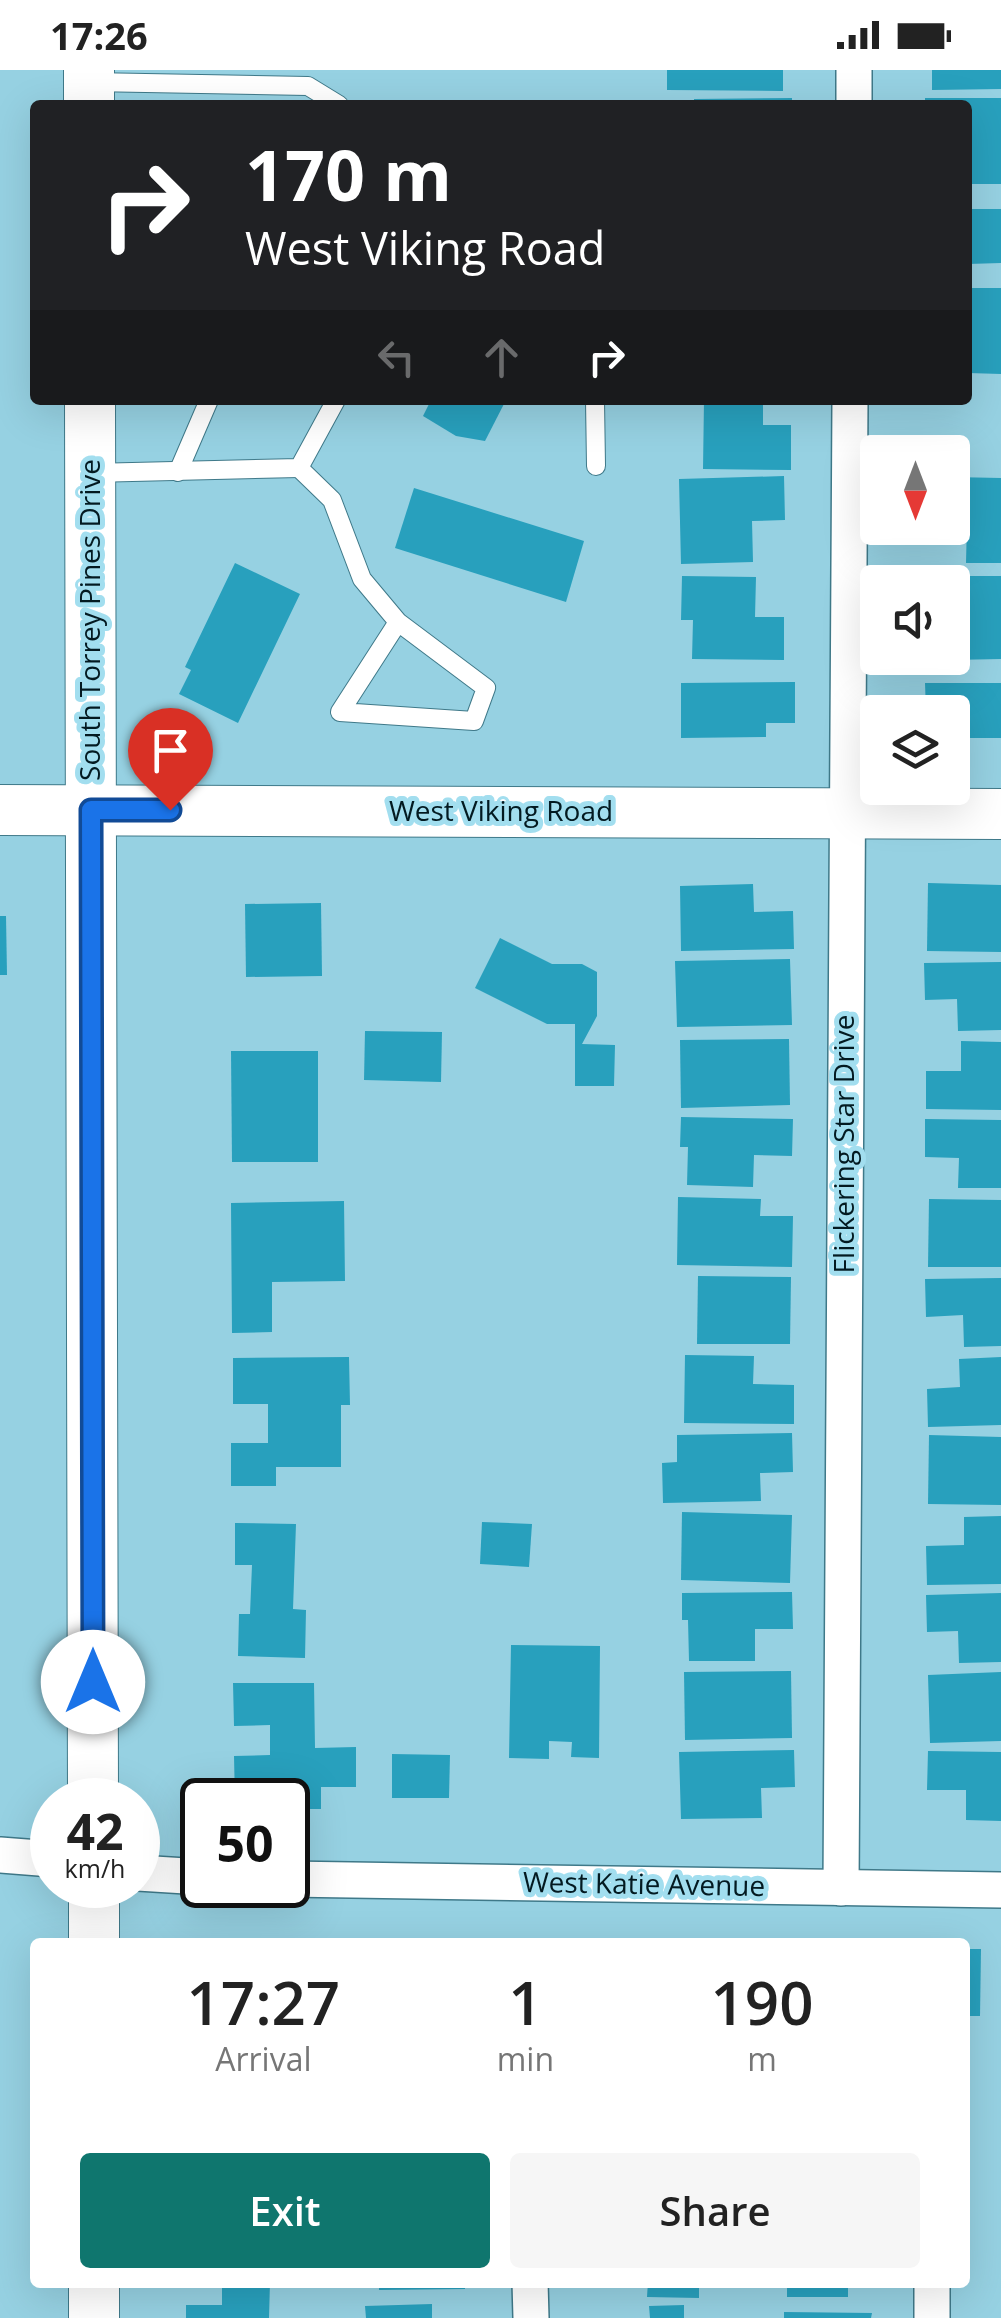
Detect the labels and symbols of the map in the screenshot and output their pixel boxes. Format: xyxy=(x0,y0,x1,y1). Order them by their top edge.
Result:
north arrow xyxy=(860,435,970,545)
street label: South Torrey Pines Drive xyxy=(70,459,108,781)
pin xyxy=(128,708,213,811)
street label: West Viking Road xyxy=(389,791,613,829)
street label: Flickering Star Drive xyxy=(824,1015,862,1273)
position arrow xyxy=(41,1630,145,1734)
speed limit sign: 50 xyxy=(180,1778,310,1908)
street label: West Katie Avenue xyxy=(523,1862,766,1904)

